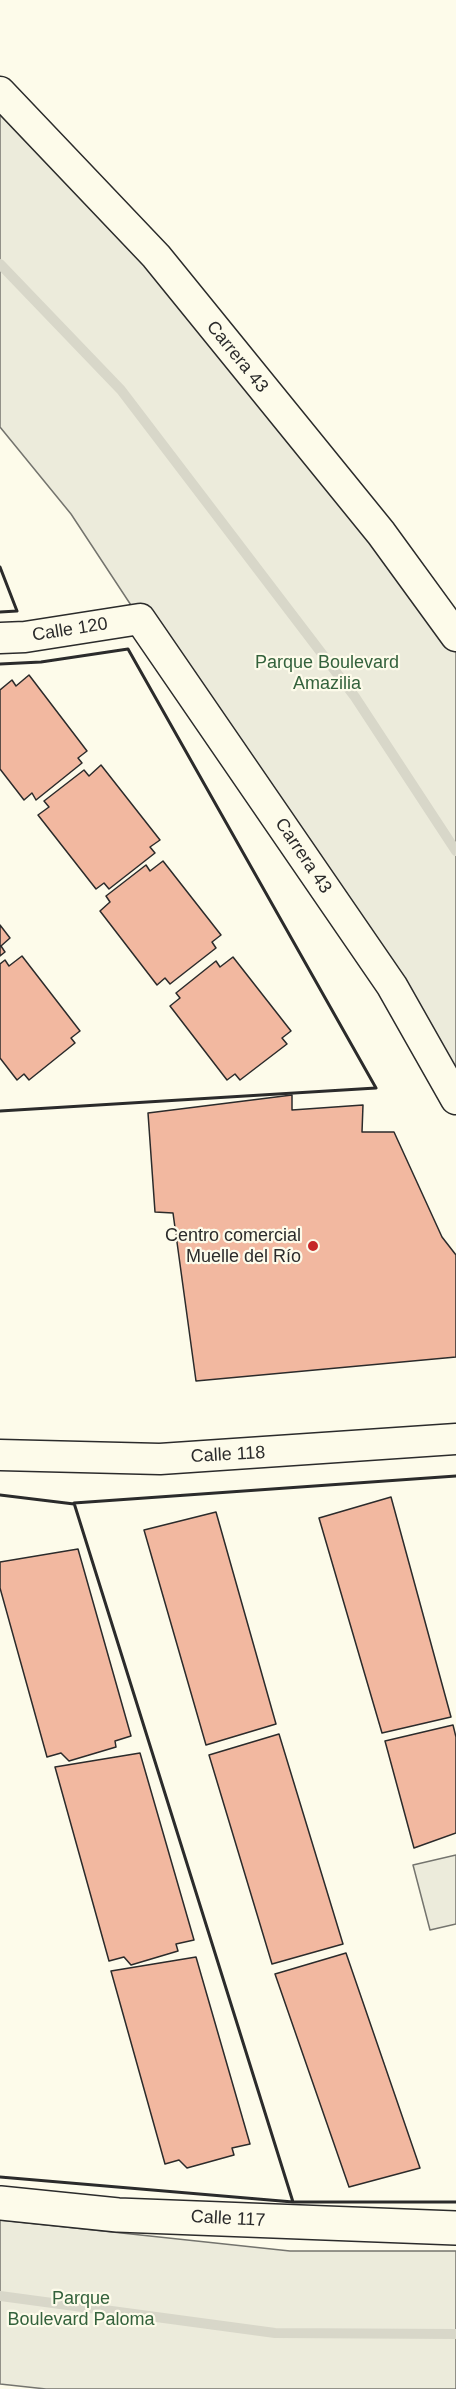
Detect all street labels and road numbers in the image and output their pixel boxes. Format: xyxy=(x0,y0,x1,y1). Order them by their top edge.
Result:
street label: Carrera 43 xyxy=(202,317,272,397)
street label: Calle 120 xyxy=(31,613,109,647)
street label: Carrera 43 xyxy=(270,814,336,898)
street label: Calle 118 xyxy=(190,1442,266,1468)
street label: Calle 117 xyxy=(190,2206,266,2232)

